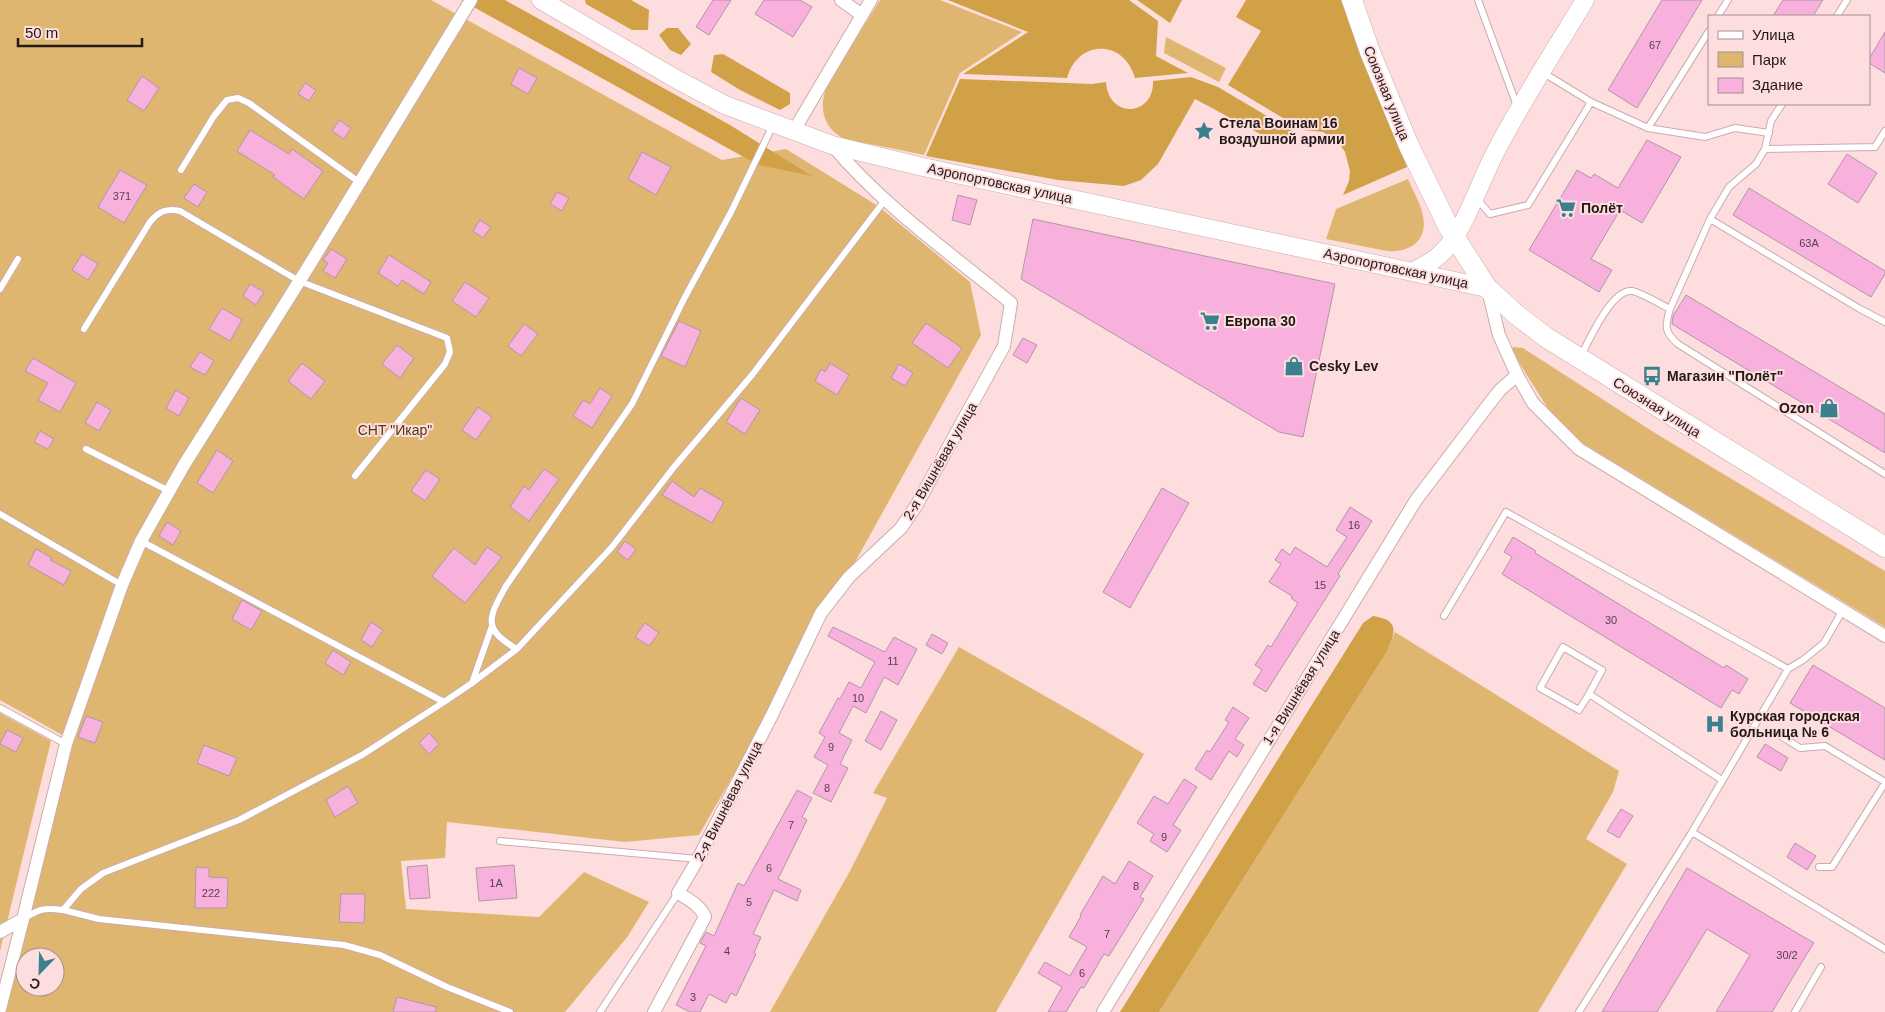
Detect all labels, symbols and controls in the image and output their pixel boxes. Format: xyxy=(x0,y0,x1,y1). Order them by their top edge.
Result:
scale bar xyxy=(18,15,141,47)
legend xyxy=(1708,15,1870,105)
text: 50 m xyxy=(25,24,58,41)
text: Улица xyxy=(1752,26,1795,43)
house number: 67 xyxy=(1649,39,1661,51)
street label: Союзная улица xyxy=(1361,44,1413,143)
text: Парк xyxy=(1752,51,1786,68)
text: Здание xyxy=(1752,76,1803,93)
place label: Стела Воинам 16 воздушной армии xyxy=(1219,115,1345,147)
place icon: Стела Воинам 16 воздушной армии xyxy=(1193,120,1215,142)
street label: Аэропортовская улица xyxy=(926,160,1074,206)
house number: 371 xyxy=(113,190,131,202)
supermarket icon: Полёт xyxy=(1555,197,1577,219)
place label: Полёт xyxy=(1581,200,1623,216)
house number: 63А xyxy=(1799,237,1819,249)
street label: Аэропортовская улица xyxy=(1322,245,1470,291)
supermarket icon: Европа 30 xyxy=(1199,310,1221,332)
place label: Европа 30 xyxy=(1225,313,1296,329)
shop icon: Cesky Lev xyxy=(1283,355,1305,377)
place label: Cesky Lev xyxy=(1309,358,1378,374)
bus stop icon: Магазин "Полёт" xyxy=(1641,365,1663,387)
place label: Магазин "Полёт" xyxy=(1667,368,1783,384)
street label: Союзная улица xyxy=(1610,374,1704,440)
shop icon: Ozon xyxy=(1818,397,1840,419)
street label: 2-я Вишнёвая улица xyxy=(900,399,980,523)
place label: Ozon xyxy=(1779,400,1814,416)
park label: СНТ "Икар" xyxy=(358,422,432,438)
house number: 16 xyxy=(1348,519,1360,531)
house number: 15 xyxy=(1314,579,1326,591)
house number: 30 xyxy=(1605,614,1617,626)
street label: 1-я Вишнёвая улица xyxy=(1259,626,1343,748)
house number: 11 xyxy=(887,655,899,667)
house number: 10 xyxy=(852,692,864,704)
place label: Курская городская больница № 6 xyxy=(1730,708,1860,740)
hospital icon: Курская городская больница № 6 xyxy=(1704,713,1726,735)
street label: 2-я Вишнёвая улица xyxy=(691,738,765,864)
house number: 9 xyxy=(828,741,834,753)
house number: 8 xyxy=(824,782,830,794)
house number: 7 xyxy=(788,819,794,831)
house number: 9 xyxy=(1161,831,1167,843)
house number: 6 xyxy=(766,862,772,874)
house number: 1А xyxy=(489,877,503,889)
house number: 8 xyxy=(1133,880,1139,892)
house number: 222 xyxy=(202,887,220,899)
house number: 5 xyxy=(746,896,752,908)
house number: 7 xyxy=(1104,928,1110,940)
house number: 4 xyxy=(724,945,730,957)
north arrow xyxy=(15,947,65,997)
house number: 30/2 xyxy=(1776,949,1798,961)
house number: 6 xyxy=(1079,967,1085,979)
text: С xyxy=(27,975,43,993)
house number: 3 xyxy=(690,991,696,1003)

